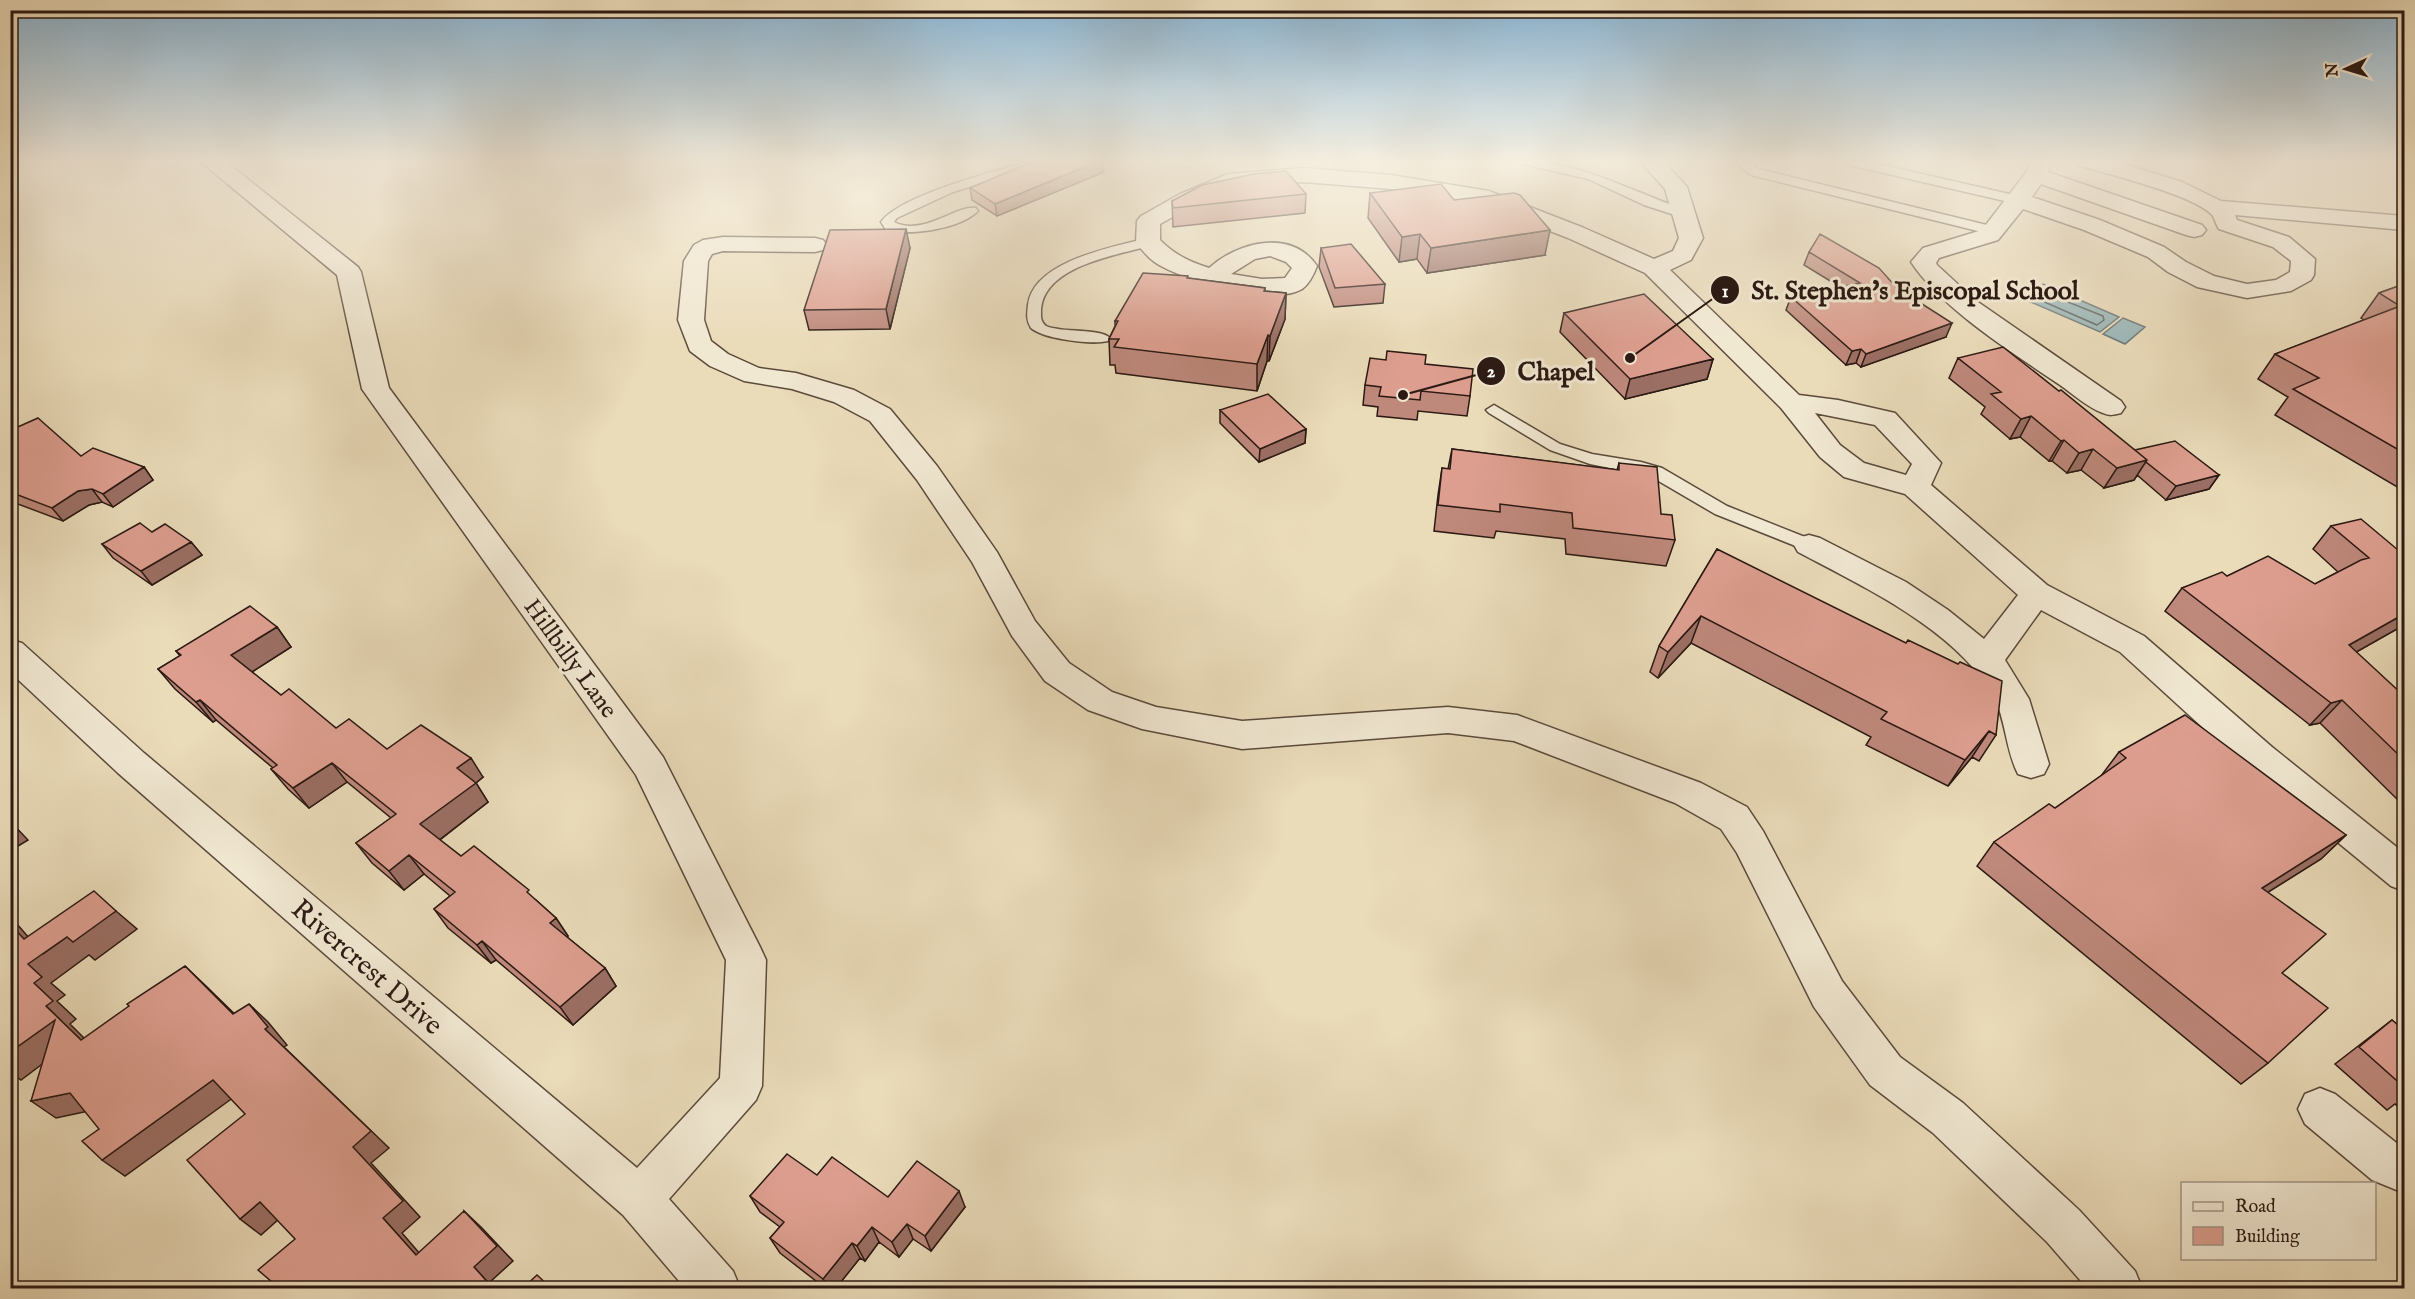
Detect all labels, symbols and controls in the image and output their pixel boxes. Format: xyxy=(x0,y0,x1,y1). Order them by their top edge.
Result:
north arrow xyxy=(2316,39,2376,99)
text: N xyxy=(2323,62,2344,79)
callout: St. Stephen's Episcopal School xyxy=(1710,268,2091,312)
text: St. Stephen's Episcopal School xyxy=(1751,275,2080,308)
text: 1 xyxy=(1722,281,1729,304)
callout: Chapel xyxy=(1476,349,1607,393)
text: Chapel xyxy=(1518,356,1595,389)
text: 2 xyxy=(1487,361,1496,384)
street label: Hillbilly Lane xyxy=(516,593,624,725)
street label: Rivercrest Drive xyxy=(283,892,450,1043)
legend xyxy=(2181,1182,2376,1260)
text: Road xyxy=(2235,1196,2276,1219)
text: Building xyxy=(2235,1226,2300,1249)

